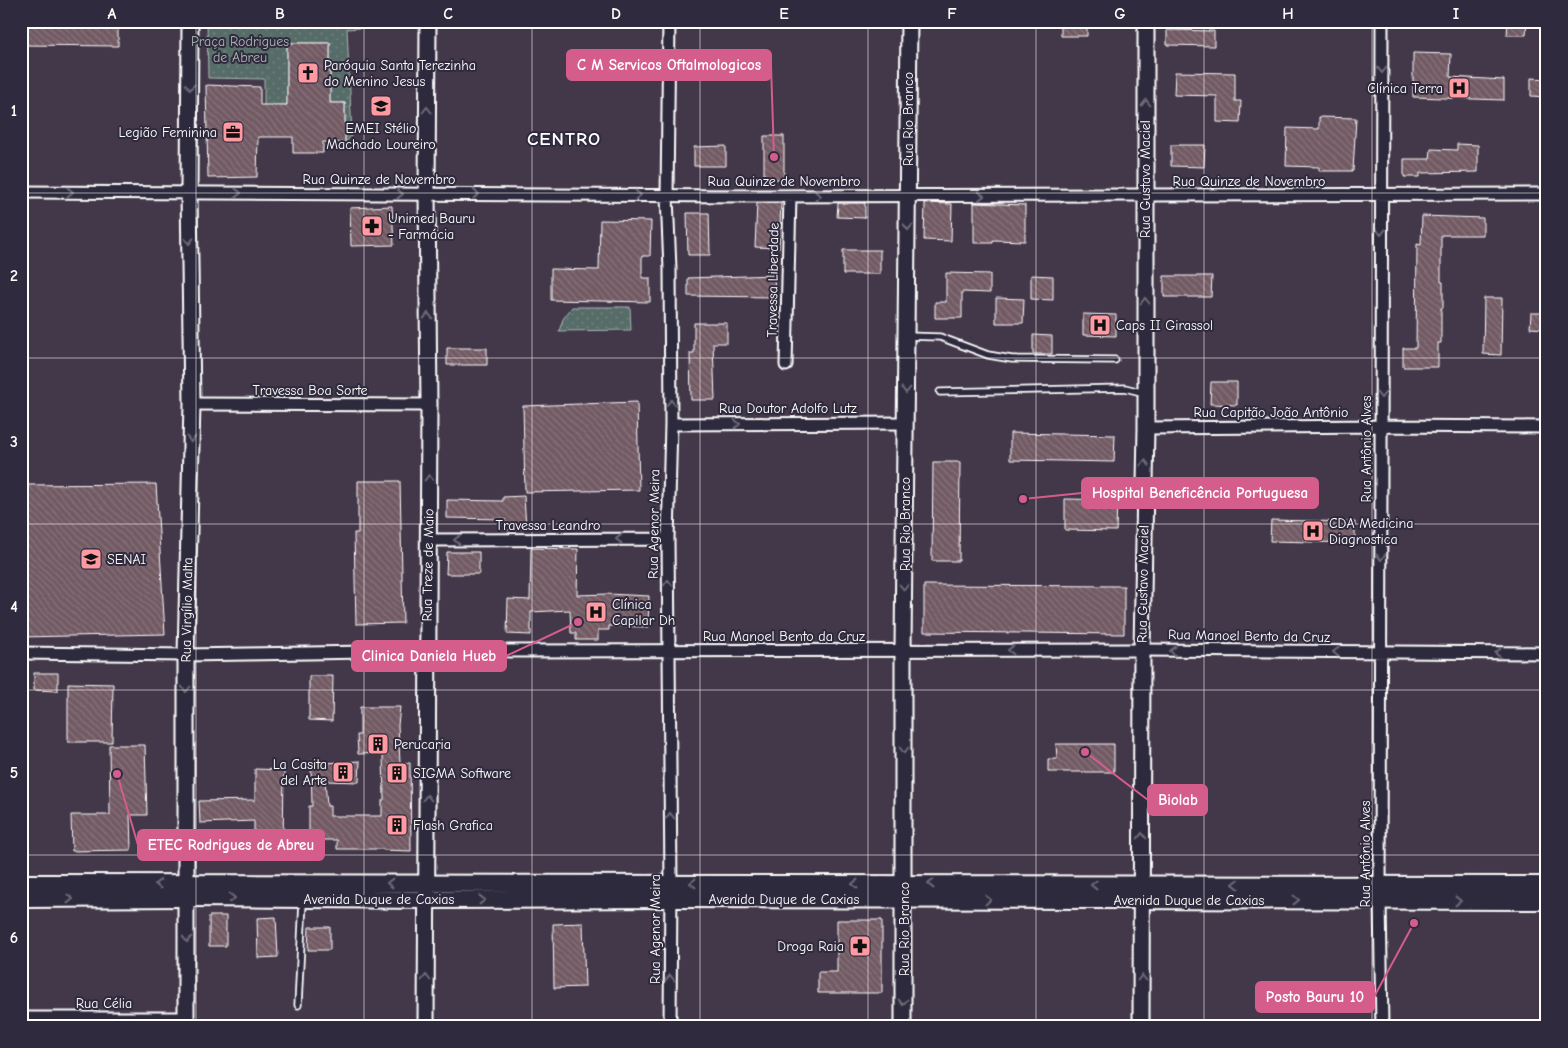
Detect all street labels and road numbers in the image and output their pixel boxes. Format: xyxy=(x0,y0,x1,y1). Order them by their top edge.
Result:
street label: Rua Rio Branco xyxy=(900,72,917,166)
street label: Rua Gustavo Maciel xyxy=(1137,120,1154,238)
street label: Rua Quinze de Novembro xyxy=(303,171,455,188)
street label: Rua Quinze de Novembro xyxy=(708,173,860,190)
street label: Rua Quinze de Novembro xyxy=(1173,173,1325,190)
street label: Travessa Liberdade xyxy=(763,222,783,338)
street label: Travessa Boa Sorte xyxy=(252,382,368,399)
street label: Rua Antônio Alves xyxy=(1358,395,1375,502)
street label: Rua Doutor Adolfo Lutz xyxy=(719,400,857,417)
street label: Rua Capitão João Antônio xyxy=(1193,404,1349,421)
street label: Rua Agenor Meira xyxy=(645,469,663,579)
street label: Rua Rio Branco xyxy=(897,477,914,571)
street label: Rua Treze de Maio xyxy=(419,508,437,622)
street label: Travessa Leandro xyxy=(496,517,600,534)
street label: Rua Gustavo Maciel xyxy=(1133,525,1153,643)
street label: Rua Virgílio Malta xyxy=(178,557,196,663)
street label: Rua Manoel Bento da Cruz xyxy=(1168,626,1330,646)
street label: Rua Manoel Bento da Cruz xyxy=(703,628,865,645)
street label: Rua Antônio Alves xyxy=(1357,800,1374,907)
street label: Rua Agenor Meira xyxy=(647,874,664,984)
street label: Rua Rio Branco xyxy=(896,882,913,976)
street label: Avenida Duque de Caxias xyxy=(304,891,455,908)
street label: Avenida Duque de Caxias xyxy=(709,891,860,908)
street label: Avenida Duque de Caxias xyxy=(1114,892,1265,909)
street label: Rua Célia xyxy=(76,995,132,1012)

